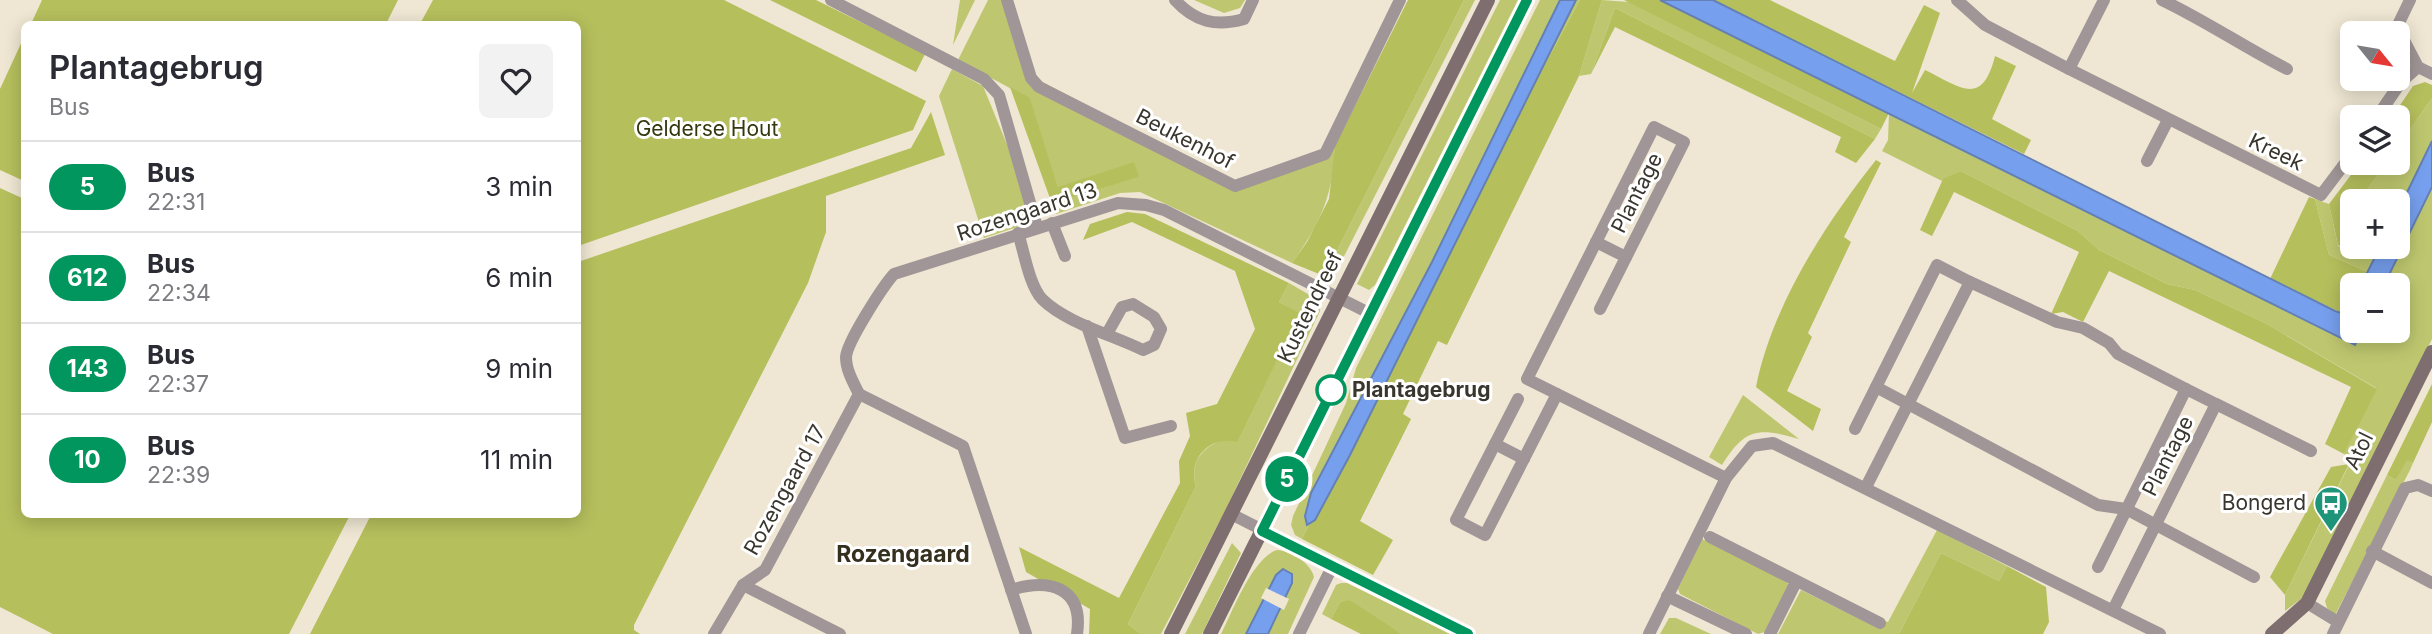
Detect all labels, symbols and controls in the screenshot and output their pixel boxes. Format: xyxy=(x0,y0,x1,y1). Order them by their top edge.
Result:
north arrow xyxy=(2340,21,2410,91)
map controls xyxy=(2340,21,2410,343)
button: heart xyxy=(479,44,553,118)
text: Plantagebrug xyxy=(49,47,264,87)
text: Bus xyxy=(49,93,90,121)
street label: Beukenhof xyxy=(1132,103,1239,174)
button: layers xyxy=(2340,105,2410,175)
park label: Gelderse Hout xyxy=(636,116,778,141)
street label: Kreek xyxy=(2245,128,2308,176)
street label: Plantage xyxy=(1606,149,1667,237)
text: Bus xyxy=(147,157,195,188)
text: 3 min xyxy=(485,171,553,202)
text: 5 xyxy=(80,172,95,201)
street label: Rozengaard 13 xyxy=(954,177,1100,246)
text: 22:31 xyxy=(147,188,205,216)
button: + xyxy=(2340,189,2410,259)
street label: Kustendreef xyxy=(1272,247,1347,367)
text: Bus xyxy=(147,248,195,279)
text: 6 min xyxy=(485,262,553,293)
text: 612 xyxy=(67,263,108,292)
button: − xyxy=(2340,273,2410,343)
text: 22:34 xyxy=(147,279,211,307)
text: Bus xyxy=(147,339,195,370)
text: 9 min xyxy=(485,353,553,384)
text: 143 xyxy=(66,354,109,383)
text: 22:37 xyxy=(147,370,209,398)
marker: Plantagebrug xyxy=(1316,375,1346,405)
place label: Plantagebrug xyxy=(1352,377,1490,402)
street label: Plantage xyxy=(2137,412,2198,500)
street label: Rozengaard 17 xyxy=(739,420,831,559)
street label: Atol xyxy=(2339,428,2378,474)
text: Bus xyxy=(147,430,195,461)
text: 11 min xyxy=(480,444,553,475)
text: 10 xyxy=(74,445,101,474)
line badge: 5 xyxy=(1264,456,1310,502)
text: 22:39 xyxy=(147,461,210,489)
text: 5 xyxy=(1279,464,1295,493)
bus stop icon: Bongerd xyxy=(2312,484,2350,533)
place label: Bongerd xyxy=(2222,490,2306,515)
district label: Rozengaard xyxy=(836,540,970,568)

